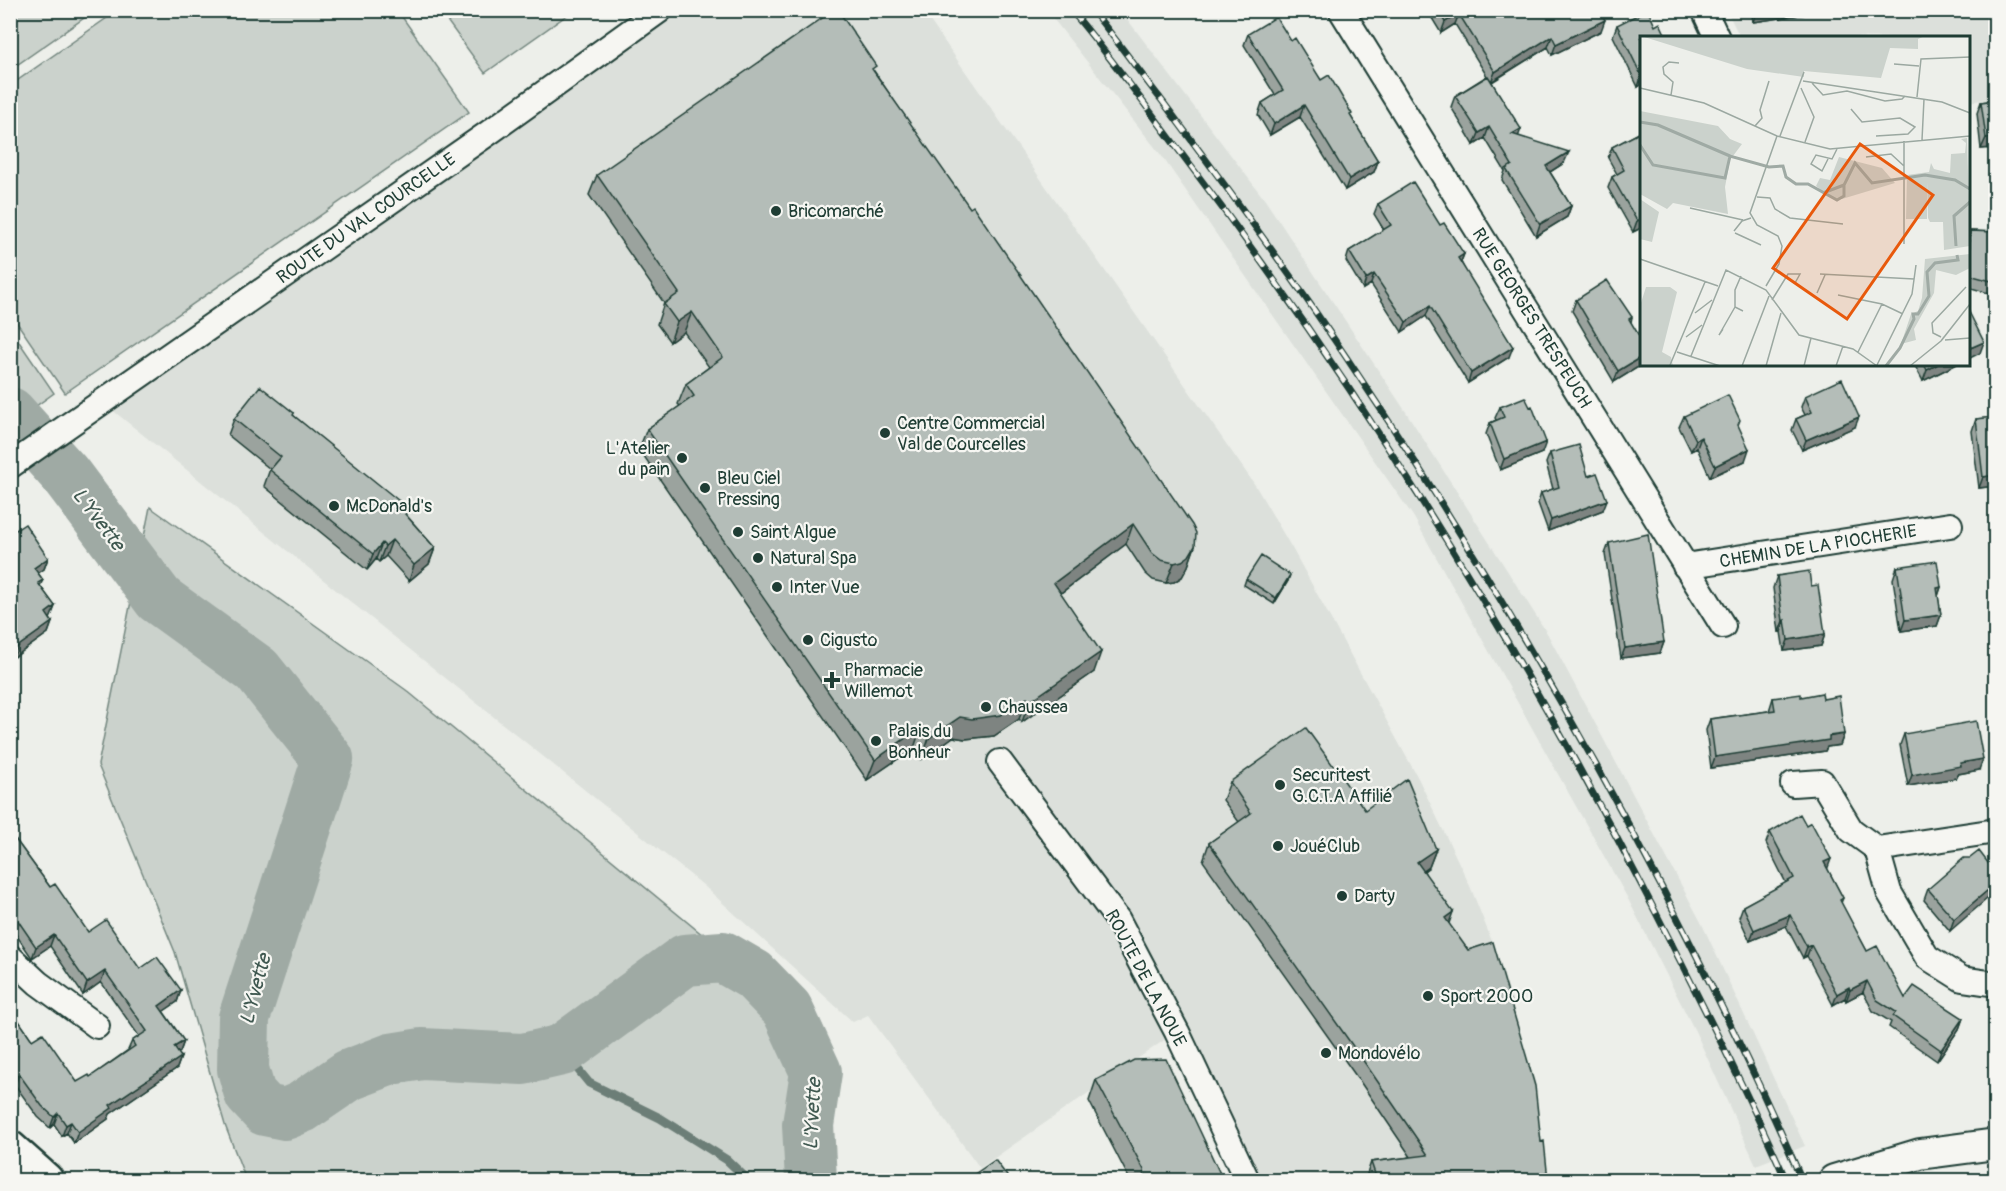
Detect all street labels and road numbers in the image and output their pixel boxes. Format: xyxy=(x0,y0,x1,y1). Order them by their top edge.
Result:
street label: ROUTE DU VAL COURCELLE xyxy=(272,148,460,289)
street label: RUE GEORGES TRESPEUCH xyxy=(1467,224,1597,413)
street label: CHEMIN DE LA PIOCHERIE xyxy=(1718,520,1918,573)
street label: ROUTE DE LA NOUE xyxy=(1100,906,1191,1051)

